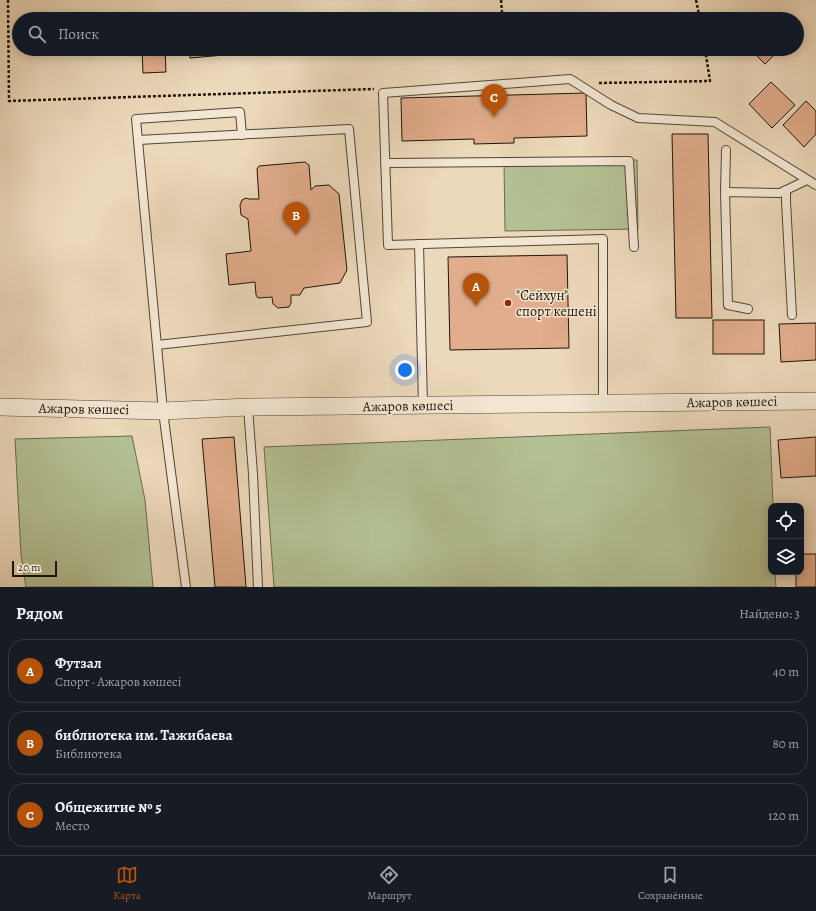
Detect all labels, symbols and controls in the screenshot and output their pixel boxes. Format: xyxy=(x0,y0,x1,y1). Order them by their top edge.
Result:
search box xyxy=(12,12,804,56)
icon: search xyxy=(26,23,48,45)
text: Поиск xyxy=(58,24,99,44)
pin: C xyxy=(481,84,507,117)
pin: B xyxy=(283,202,309,235)
pin: A xyxy=(463,273,489,306)
place label: "Сейхун" спорт кешені xyxy=(516,286,597,321)
marker: "Сейхун" спорт кешені xyxy=(503,298,513,308)
your location xyxy=(395,360,415,380)
street label: Ажаров көшесі xyxy=(685,392,778,412)
street label: Ажаров көшесі xyxy=(361,396,454,416)
street label: Ажаров көшесі xyxy=(37,399,130,419)
map controls xyxy=(768,503,804,575)
button: locate xyxy=(768,503,804,539)
button: layers xyxy=(768,539,804,575)
scale bar xyxy=(12,559,57,578)
text: 20 m xyxy=(18,560,40,575)
text: Рядом xyxy=(16,602,63,625)
text: Найдено: 3 xyxy=(739,605,800,622)
text: Футзал xyxy=(55,653,102,673)
text: A xyxy=(26,663,34,680)
text: 40 m xyxy=(773,663,799,680)
text: Спорт · Ажаров көшесі xyxy=(55,673,181,690)
text: библиотека им. Тажибаева xyxy=(55,725,233,745)
text: B xyxy=(26,735,34,752)
text: 80 m xyxy=(772,735,799,752)
text: Библиотека xyxy=(55,745,122,762)
text: Общежитие № 5 xyxy=(55,797,162,817)
text: C xyxy=(26,807,34,824)
text: 120 m xyxy=(768,807,799,824)
text: Место xyxy=(55,817,90,834)
tab: Карта xyxy=(113,864,141,903)
tab: Маршрут xyxy=(367,864,412,903)
tab: Сохранённые xyxy=(638,864,703,903)

